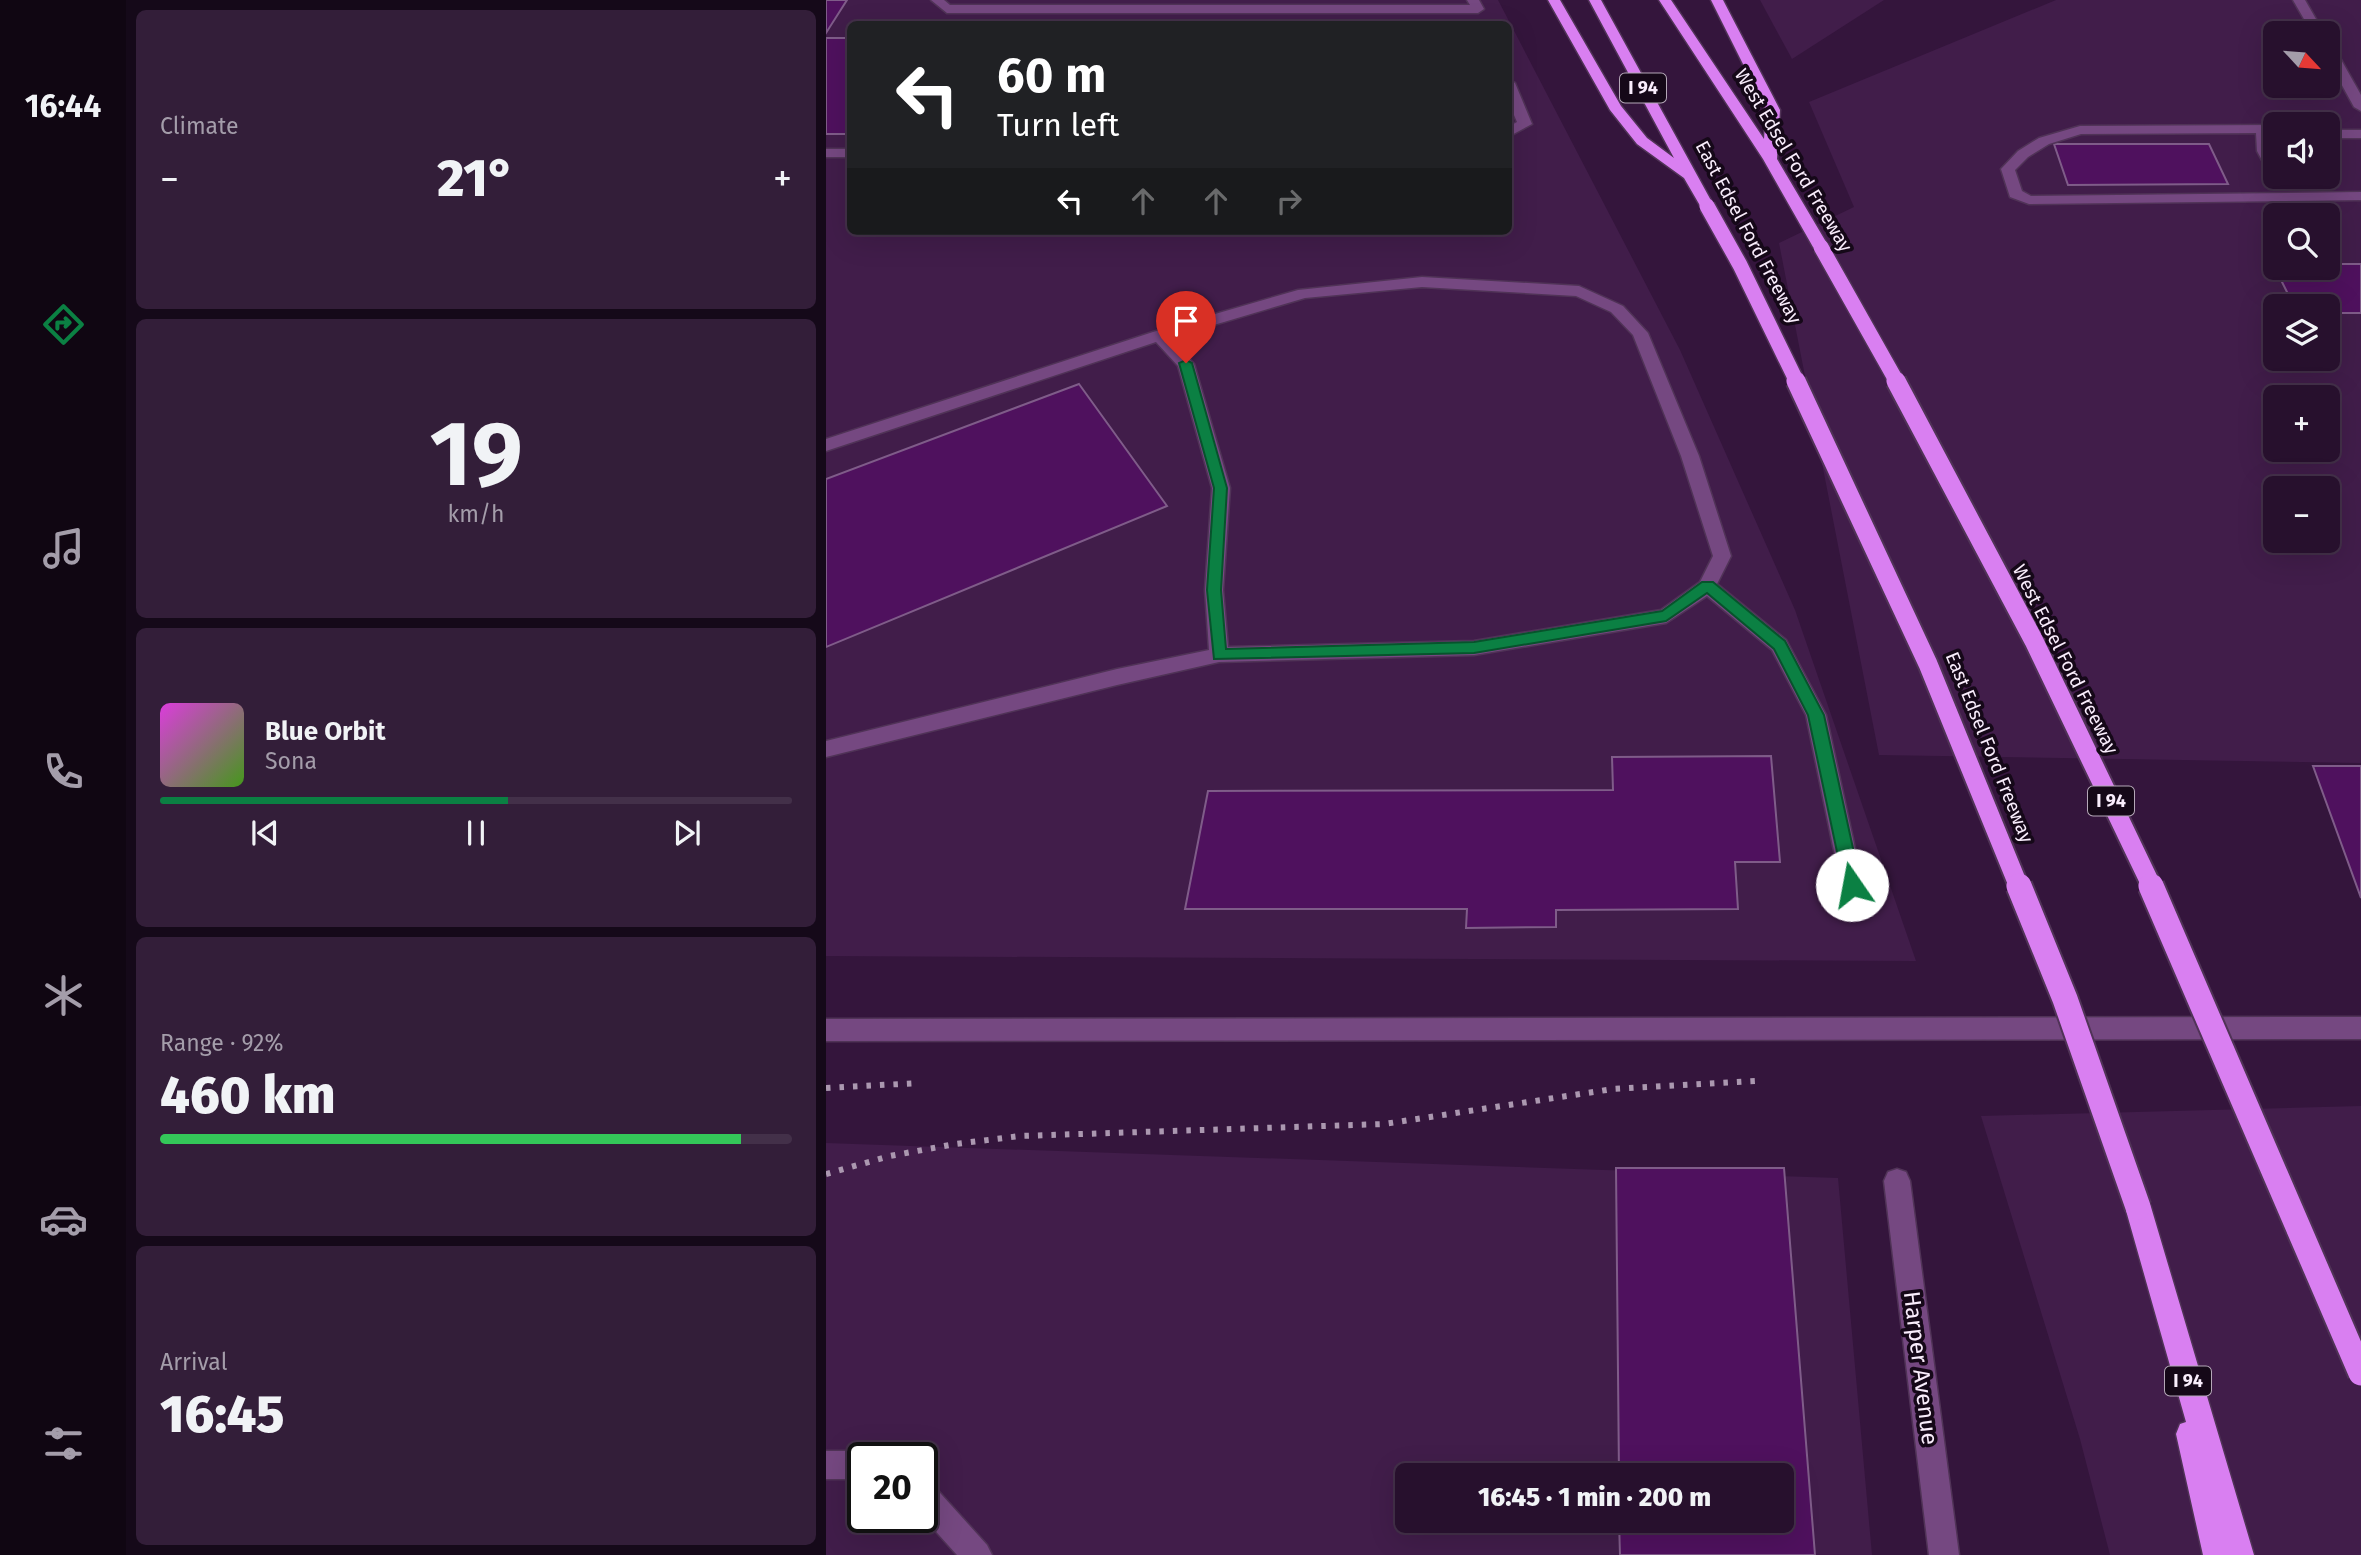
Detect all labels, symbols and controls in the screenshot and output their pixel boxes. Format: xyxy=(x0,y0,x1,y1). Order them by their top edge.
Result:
north arrow xyxy=(2263,21,2340,98)
map controls xyxy=(2263,21,2340,553)
text: 60 m xyxy=(997,46,1106,105)
icon: left xyxy=(882,49,973,140)
street label: West Edsel Ford Freeway xyxy=(1730,65,1858,257)
road number: I 94 xyxy=(1620,74,1666,102)
text: 16:44 xyxy=(25,87,101,125)
text: Turn left xyxy=(997,106,1119,144)
text: Climate xyxy=(160,112,239,140)
button: sound xyxy=(2263,112,2340,189)
street label: East Edsel Ford Freeway xyxy=(1691,137,1807,328)
text: 21° xyxy=(437,147,515,210)
text: − xyxy=(160,156,179,202)
text: + xyxy=(773,156,792,202)
icon: left xyxy=(1051,182,1089,220)
icon: ahead xyxy=(1124,182,1162,220)
icon: ahead xyxy=(1197,182,1235,220)
icon: right xyxy=(1270,182,1308,220)
button: search xyxy=(2263,203,2340,280)
pin xyxy=(1156,291,1216,363)
button: layers xyxy=(2263,294,2340,371)
icon: directions xyxy=(39,300,88,349)
icon: arrive xyxy=(1167,302,1205,340)
button: + xyxy=(2263,385,2340,462)
text: 19 xyxy=(429,400,523,509)
button: − xyxy=(2263,476,2340,553)
text: km/h xyxy=(448,500,504,528)
icon: music xyxy=(39,524,88,573)
street label: West Edsel Ford Freeway xyxy=(2008,561,2124,758)
street label: East Edsel Ford Freeway xyxy=(1941,648,2039,847)
text: Blue Orbit xyxy=(265,716,385,747)
icon: phone xyxy=(39,747,88,796)
text: Sona xyxy=(265,747,317,775)
road number: I 94 xyxy=(2088,786,2134,816)
icon: previous xyxy=(246,814,284,852)
icon: pause xyxy=(457,814,495,852)
icon: next xyxy=(668,814,706,852)
position arrow xyxy=(1815,848,1889,922)
icon: climate xyxy=(39,971,88,1020)
text: Range · 92% xyxy=(160,1029,283,1057)
text: 460 km xyxy=(160,1064,336,1127)
icon: car xyxy=(39,1195,88,1244)
street label: Harper Avenue xyxy=(1898,1290,1944,1446)
text: Arrival xyxy=(160,1348,227,1376)
road number: I 94 xyxy=(2165,1366,2211,1396)
text: 16:45 xyxy=(160,1383,284,1446)
icon: filters xyxy=(39,1419,88,1468)
speed limit sign: 20 xyxy=(847,1442,938,1533)
text: 16:45 · 1 min · 200 m xyxy=(1478,1482,1711,1513)

